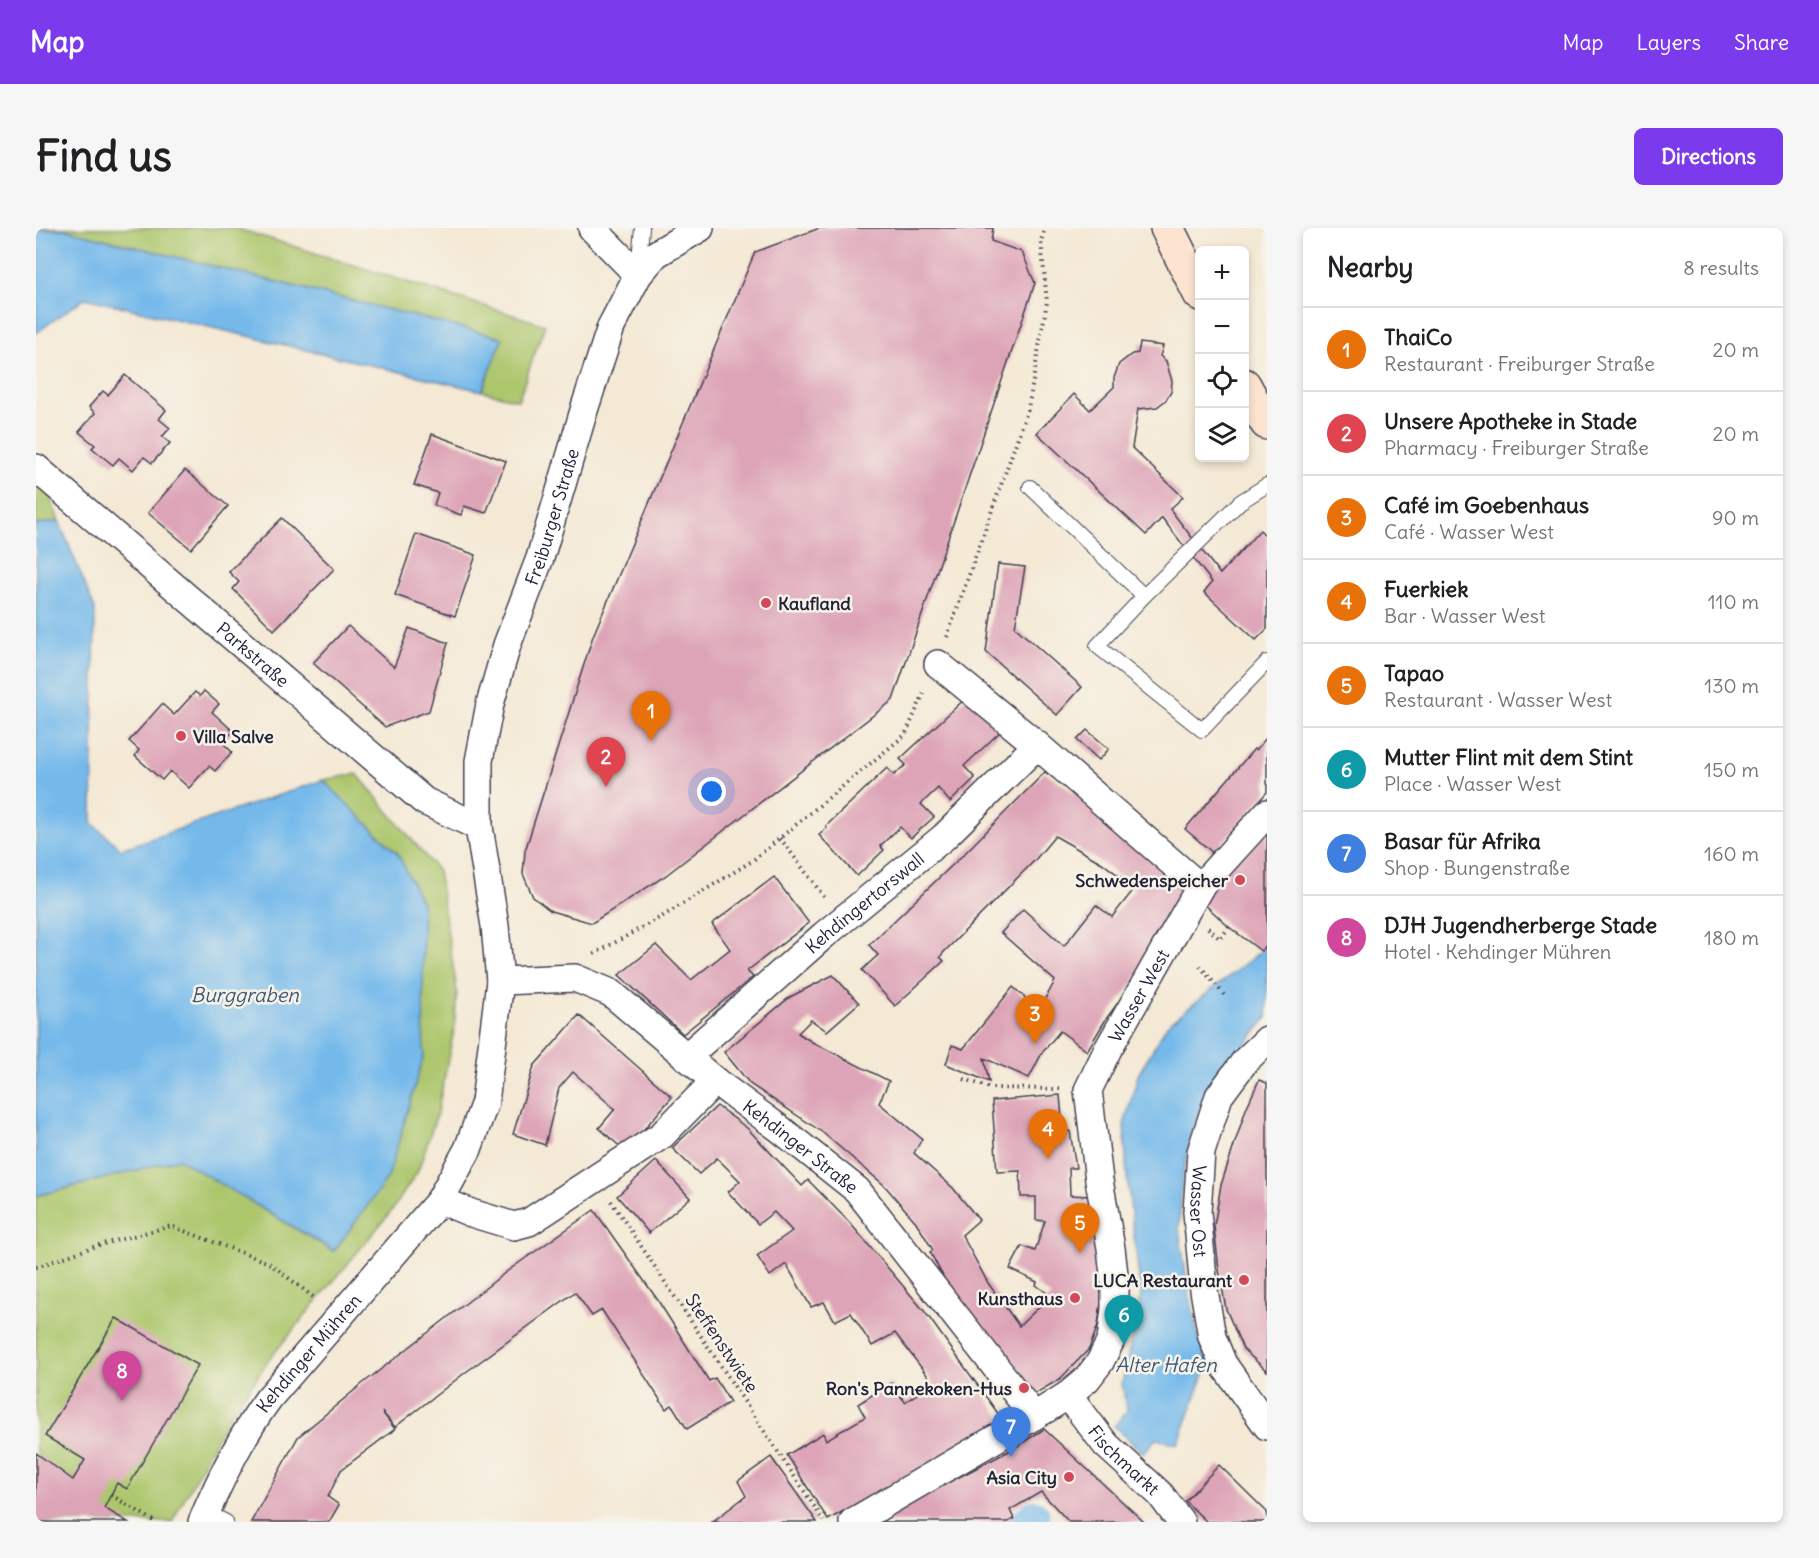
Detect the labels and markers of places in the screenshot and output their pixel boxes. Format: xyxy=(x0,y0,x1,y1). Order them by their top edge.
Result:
place label: Kaufland xyxy=(778,592,851,615)
marker: Kaufland xyxy=(759,596,773,610)
pin: 1 xyxy=(632,692,670,741)
place label: Villa Salve xyxy=(193,725,274,748)
marker: Villa Salve xyxy=(174,729,188,743)
pin: 2 xyxy=(586,738,626,787)
place label: Schwedenspeicher xyxy=(1075,869,1229,892)
marker: Schwedenspeicher xyxy=(1233,873,1247,887)
pin: 3 xyxy=(1016,994,1054,1044)
pin: 4 xyxy=(1028,1110,1068,1159)
pin: 5 xyxy=(1060,1204,1100,1253)
place label: LUCA Restaurant xyxy=(1093,1269,1233,1292)
marker: LUCA Restaurant xyxy=(1237,1273,1251,1287)
place label: Kunsthaus xyxy=(978,1287,1063,1310)
marker: Kunsthaus xyxy=(1068,1291,1082,1305)
pin: 6 xyxy=(1104,1296,1144,1345)
pin: 8 xyxy=(102,1352,142,1401)
place label: Ron's Pannekoken-Hus xyxy=(826,1377,1012,1400)
marker: Ron's Pannekoken-Hus xyxy=(1017,1381,1031,1395)
pin: 7 xyxy=(992,1408,1030,1457)
place label: Asia City xyxy=(986,1466,1057,1489)
marker: Asia City xyxy=(1062,1470,1076,1484)

